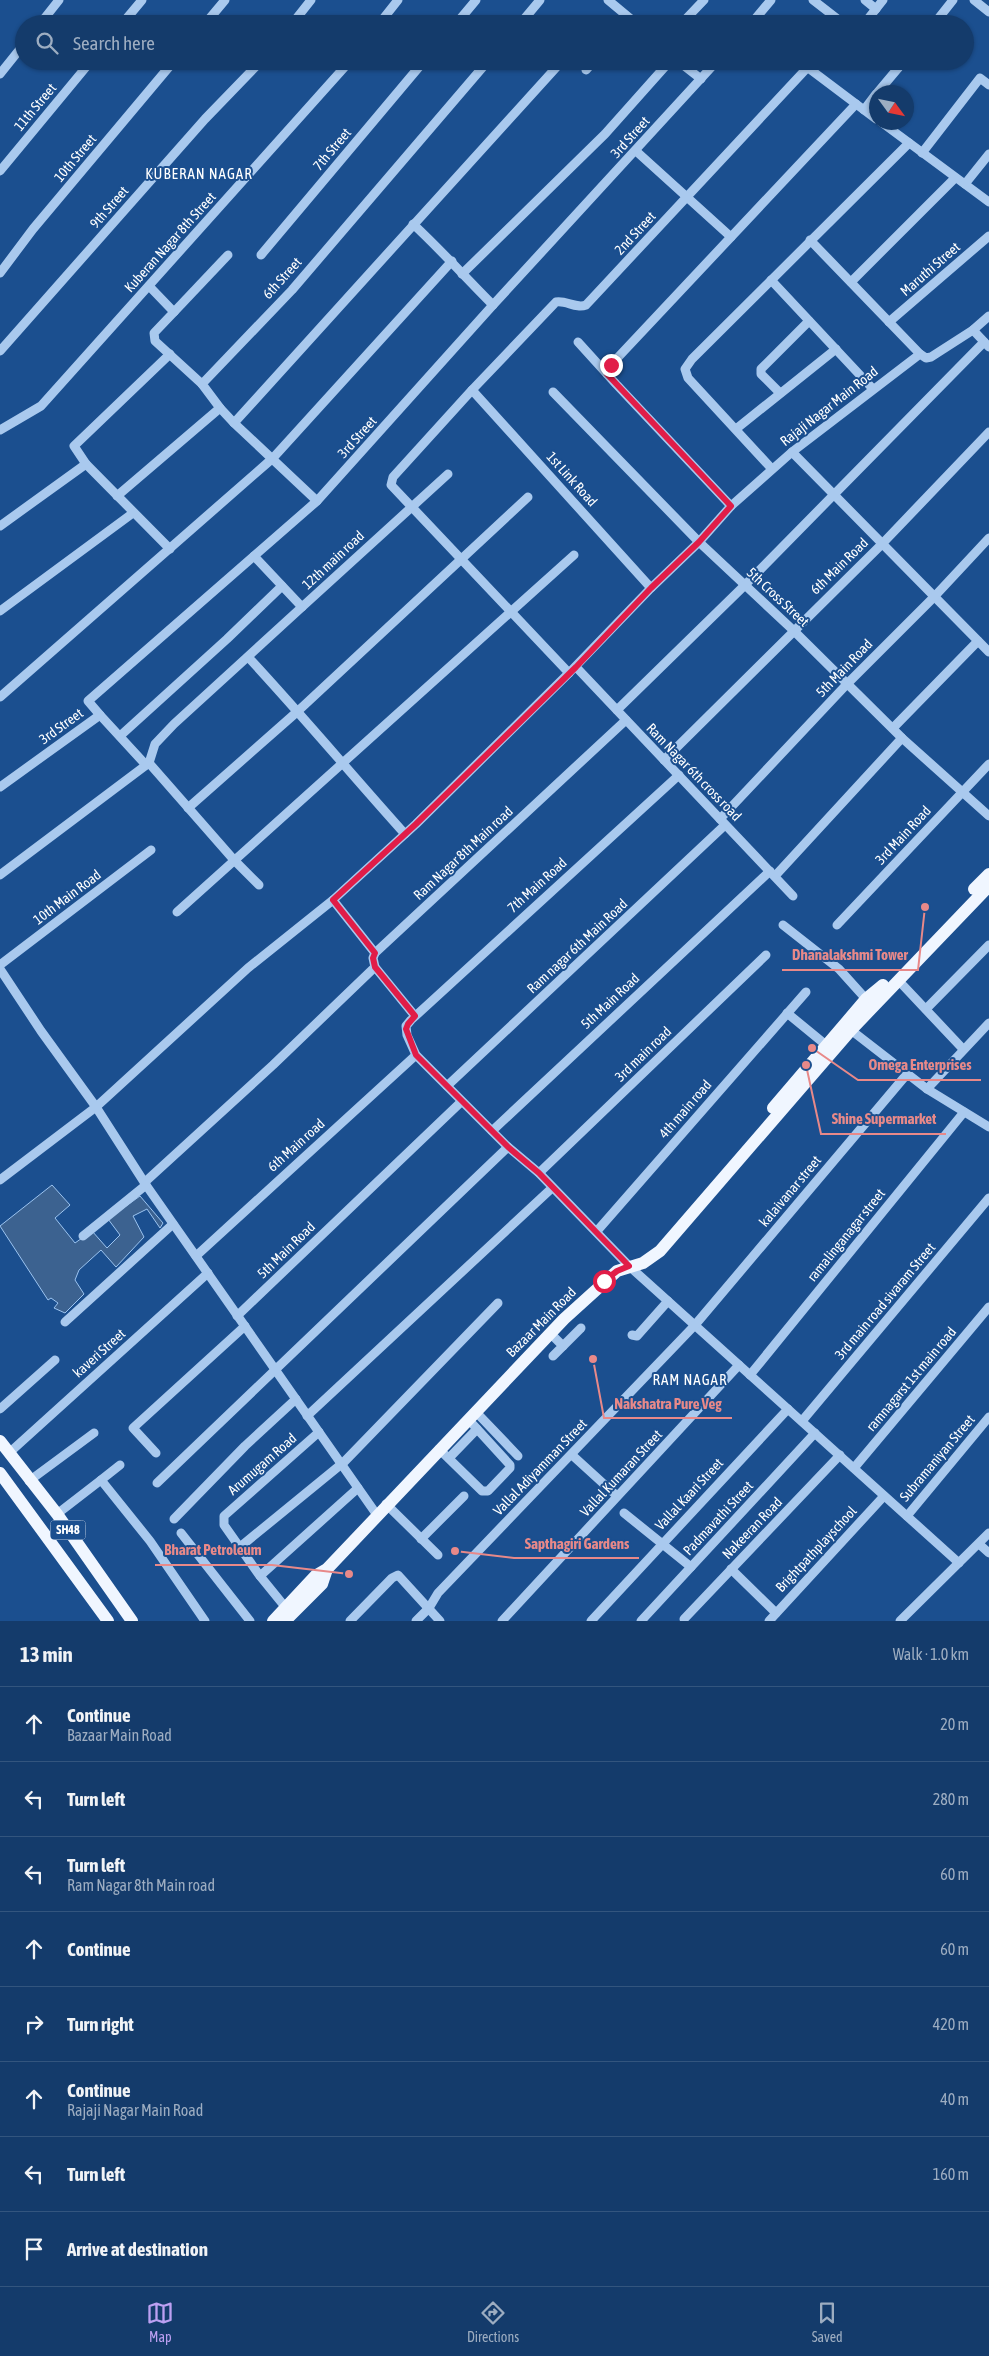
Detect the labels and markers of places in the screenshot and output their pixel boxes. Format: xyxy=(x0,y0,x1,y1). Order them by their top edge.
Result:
callout: Dhanalakshmi Tower xyxy=(782,940,918,970)
callout: Omega Enterprises xyxy=(858,1050,981,1080)
callout: Shine Supermarket xyxy=(821,1104,946,1134)
callout: Nakshatra Pure Veg xyxy=(604,1388,732,1418)
callout: Sapthagiri Gardens xyxy=(514,1528,639,1558)
callout: Bharat Petroleum xyxy=(155,1535,272,1565)

